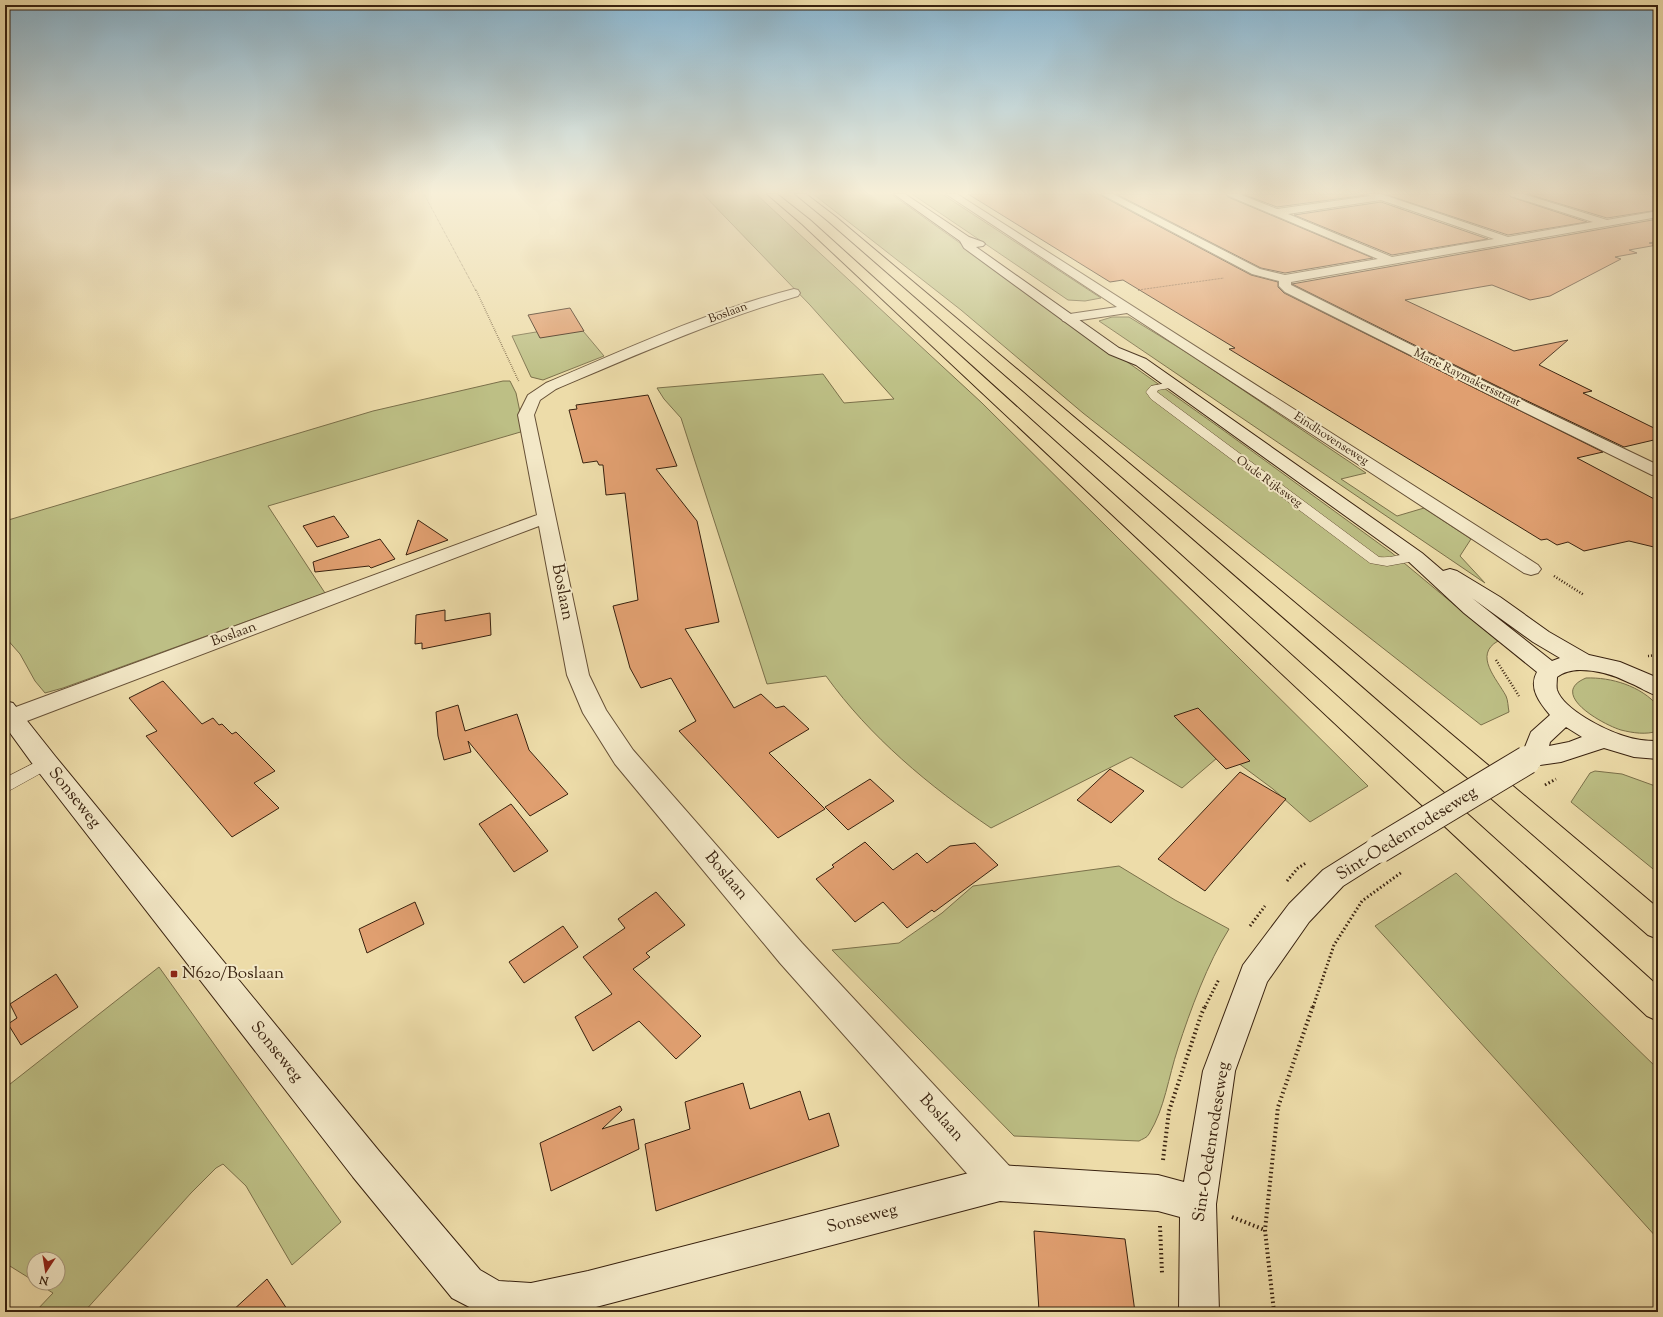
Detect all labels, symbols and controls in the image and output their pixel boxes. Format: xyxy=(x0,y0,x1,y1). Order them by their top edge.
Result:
street label: Boslaan xyxy=(706,298,750,328)
street label: Marie Raymakersstraat xyxy=(1410,344,1524,412)
street label: Eindhovenseweg xyxy=(1290,408,1372,470)
street label: Oude Rijksweg xyxy=(1232,452,1306,512)
street label: Boslaan xyxy=(545,562,579,622)
street label: Boslaan xyxy=(208,618,260,652)
street label: Sonseweg xyxy=(42,762,106,834)
street label: Sint-Oedenrodeseweg xyxy=(1332,781,1482,887)
street label: Boslaan xyxy=(698,846,754,906)
place label: N620/Boslaan xyxy=(182,962,284,986)
marker: N620/Boslaan xyxy=(169,969,179,979)
street label: Sonseweg xyxy=(244,1016,308,1088)
street label: Sint-Oedenrodeseweg xyxy=(1187,1060,1237,1224)
street label: Boslaan xyxy=(913,1089,969,1147)
street label: Sonseweg xyxy=(824,1198,900,1240)
north arrow xyxy=(26,1251,66,1291)
text: N xyxy=(38,1271,51,1289)

